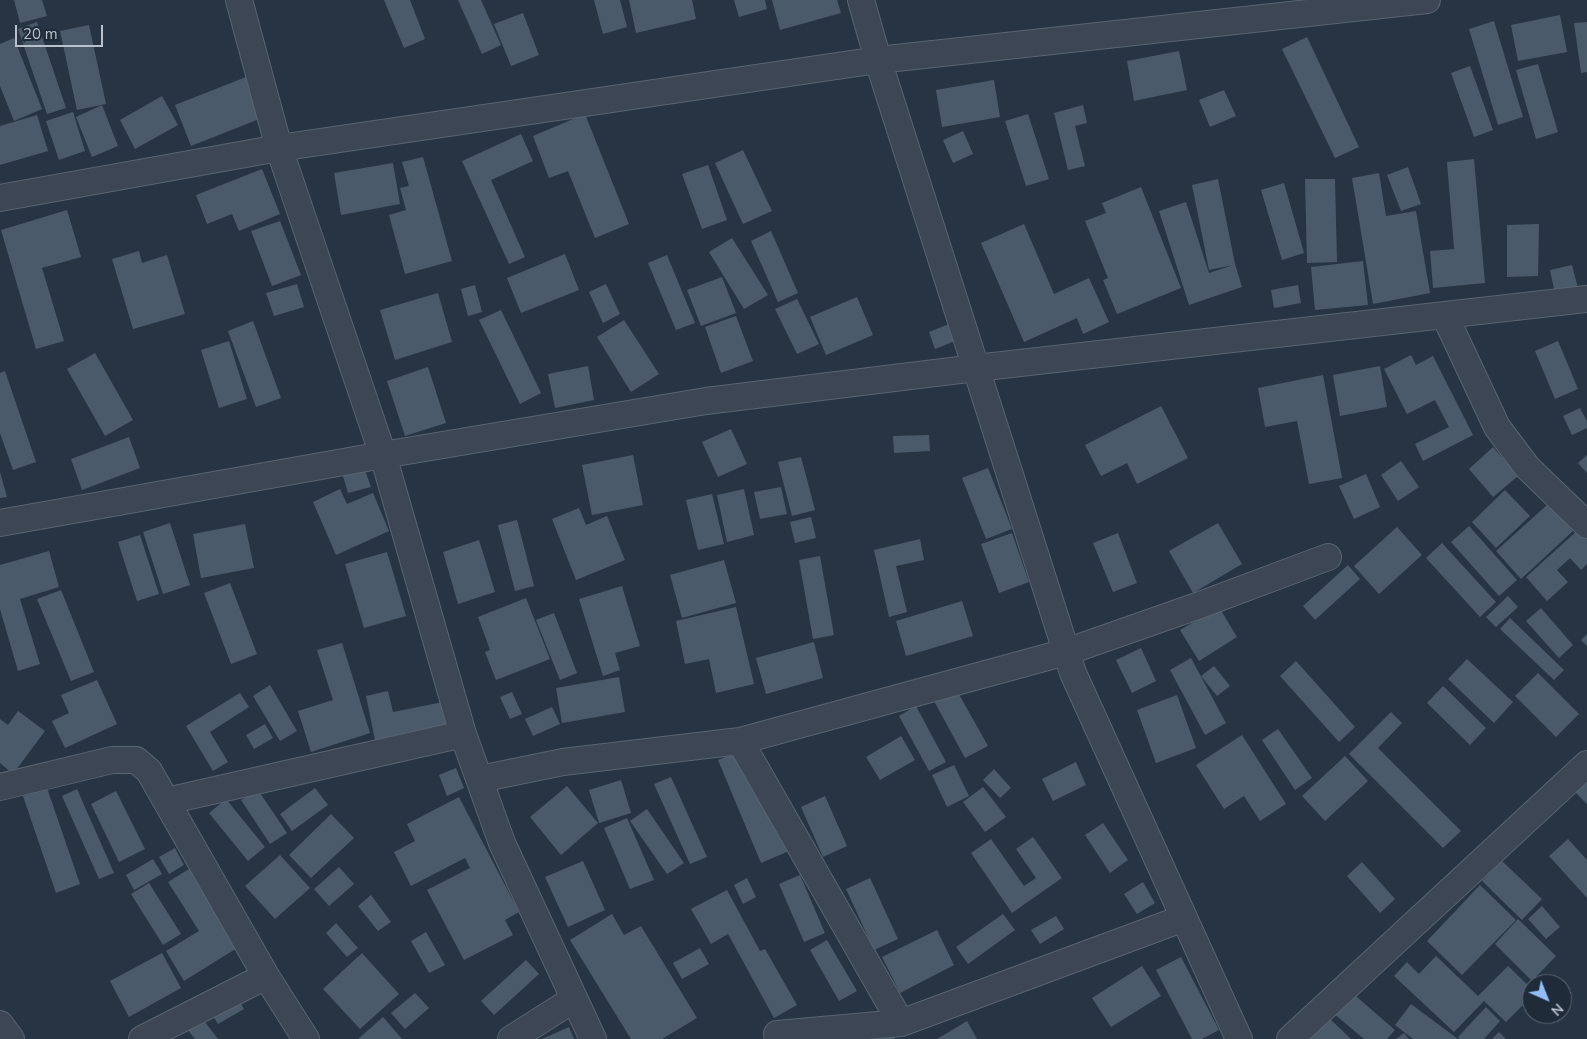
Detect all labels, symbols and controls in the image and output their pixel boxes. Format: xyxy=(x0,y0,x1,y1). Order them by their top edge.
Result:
scale bar xyxy=(18,15,105,47)
text: 20 m xyxy=(23,24,58,44)
north arrow xyxy=(1522,974,1572,1024)
text: N xyxy=(1547,999,1567,1020)

